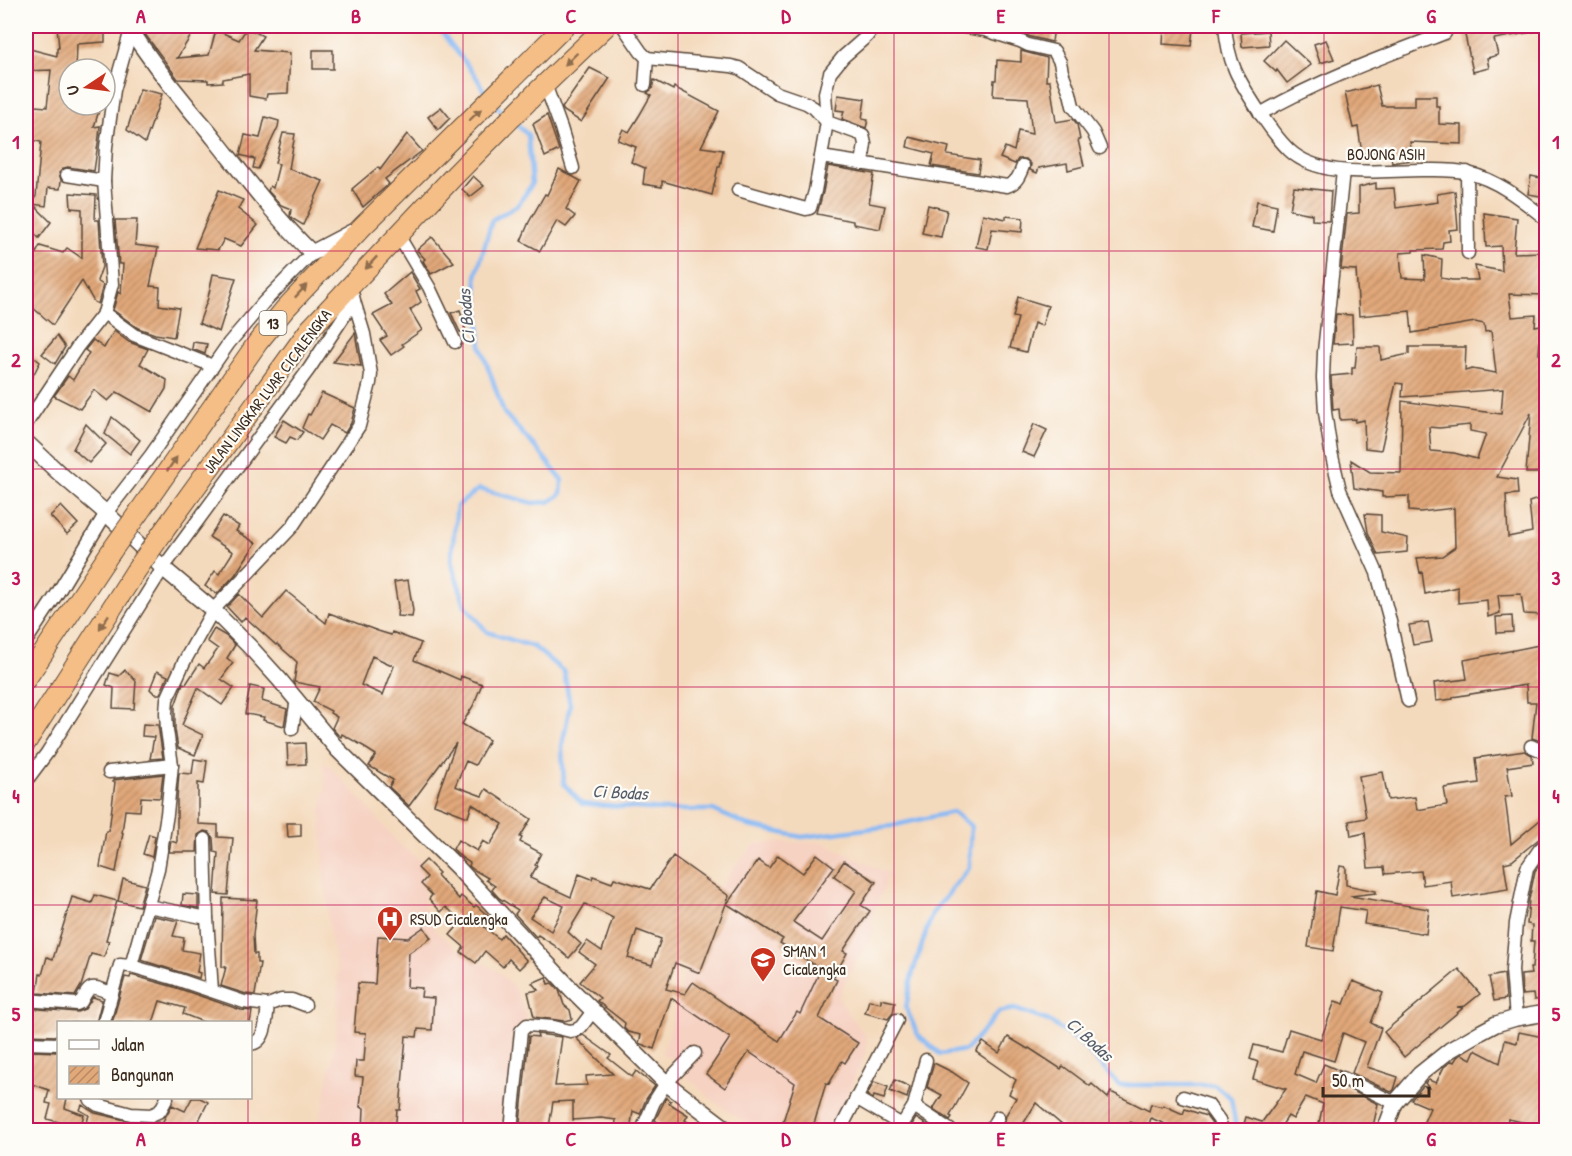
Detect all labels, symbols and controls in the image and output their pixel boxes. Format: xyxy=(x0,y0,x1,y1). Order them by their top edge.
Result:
text: A xyxy=(136,2,146,29)
text: B xyxy=(351,2,361,29)
text: C xyxy=(566,2,577,29)
text: D xyxy=(781,2,791,29)
text: E xyxy=(997,2,1006,29)
text: F xyxy=(1211,2,1221,29)
text: G xyxy=(1426,2,1436,29)
one-way arrow xyxy=(565,51,579,65)
north arrow xyxy=(57,57,117,117)
text: U xyxy=(61,83,84,97)
one-way arrow xyxy=(468,108,482,122)
text: 1 xyxy=(12,128,20,155)
text: 1 xyxy=(1552,128,1560,155)
street label: BOJONG ASIH xyxy=(1347,143,1425,165)
one-way arrow xyxy=(365,256,379,270)
one-way arrow xyxy=(294,284,308,299)
water label: Ci Bodas xyxy=(451,286,481,346)
street label: JALAN LINGKAR LUAR CICALENGKA xyxy=(198,304,336,478)
road number: 13 xyxy=(260,311,286,335)
text: 2 xyxy=(11,346,21,373)
text: 2 xyxy=(1551,346,1561,373)
one-way arrow xyxy=(166,457,178,473)
text: 3 xyxy=(12,564,21,591)
text: 3 xyxy=(1552,564,1561,591)
one-way arrow xyxy=(98,613,109,630)
water label: Ci Bodas xyxy=(592,778,650,806)
text: 4 xyxy=(12,782,20,809)
text: 4 xyxy=(1552,782,1560,809)
hospital icon: RSUD Cicalengka xyxy=(375,904,405,942)
place label: RSUD Cicalengka xyxy=(410,908,507,930)
place label: SMAN 1 Cicalengka xyxy=(783,940,846,980)
school or university icon: SMAN 1 Cicalengka xyxy=(748,945,778,983)
text: 5 xyxy=(12,1000,21,1027)
text: 5 xyxy=(1552,1000,1561,1027)
water label: Ci Bodas xyxy=(1061,1011,1120,1068)
legend xyxy=(57,1021,252,1099)
text: Jalan xyxy=(111,1032,145,1057)
scale bar xyxy=(1323,1060,1430,1098)
text: Bangunan xyxy=(111,1062,174,1087)
text: 50 m xyxy=(1332,1068,1364,1093)
text: A xyxy=(136,1125,146,1152)
text: B xyxy=(351,1125,361,1152)
text: C xyxy=(566,1125,577,1152)
text: D xyxy=(781,1125,791,1152)
text: E xyxy=(997,1125,1006,1152)
text: F xyxy=(1211,1125,1221,1152)
text: G xyxy=(1426,1125,1436,1152)

